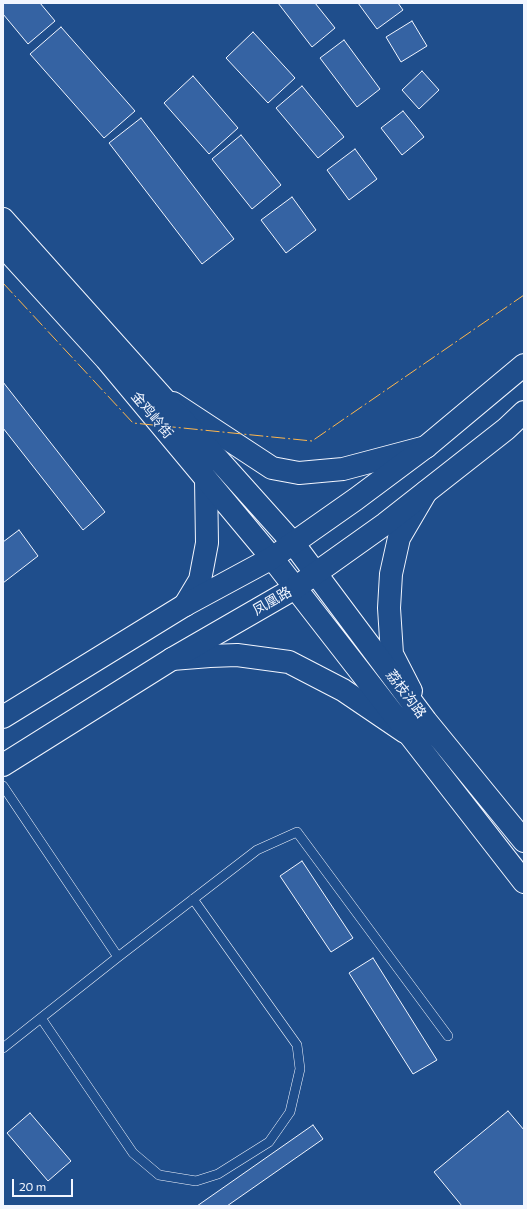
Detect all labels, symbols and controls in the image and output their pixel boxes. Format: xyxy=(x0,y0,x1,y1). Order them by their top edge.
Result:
street label: 金鸡岭街 xyxy=(128,388,176,442)
street label: 凤凰路 xyxy=(250,583,294,619)
street label: 荔枝沟路 xyxy=(382,667,430,721)
scale bar xyxy=(14,1171,75,1197)
text: 20 m xyxy=(19,1179,46,1193)

